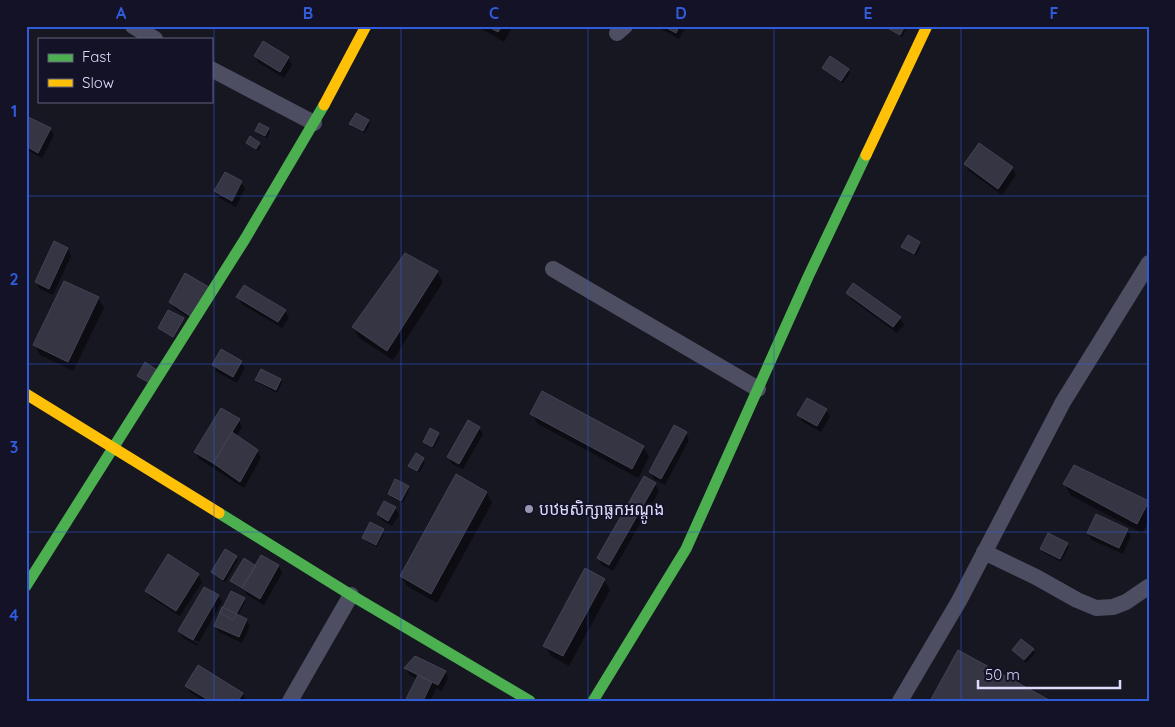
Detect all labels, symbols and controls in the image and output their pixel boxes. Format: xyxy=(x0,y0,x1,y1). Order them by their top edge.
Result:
text: A xyxy=(116,3,127,23)
text: B xyxy=(303,3,313,23)
text: C xyxy=(489,3,499,23)
text: D xyxy=(675,3,687,23)
text: E xyxy=(863,3,873,23)
text: F xyxy=(1050,3,1059,23)
legend xyxy=(38,38,212,102)
text: Fast xyxy=(82,47,111,66)
text: Slow xyxy=(82,73,114,92)
text: 1 xyxy=(11,101,17,121)
text: 2 xyxy=(9,269,19,289)
text: 3 xyxy=(10,437,18,457)
place label: បឋមសិក្សាធ្លកអណ្តូង xyxy=(539,499,664,524)
marker: បឋមសិក្សាធ្លកអណ្តូង xyxy=(523,503,535,515)
text: 4 xyxy=(9,605,19,625)
scale bar xyxy=(978,657,1120,689)
text: 50 m xyxy=(985,665,1020,684)

